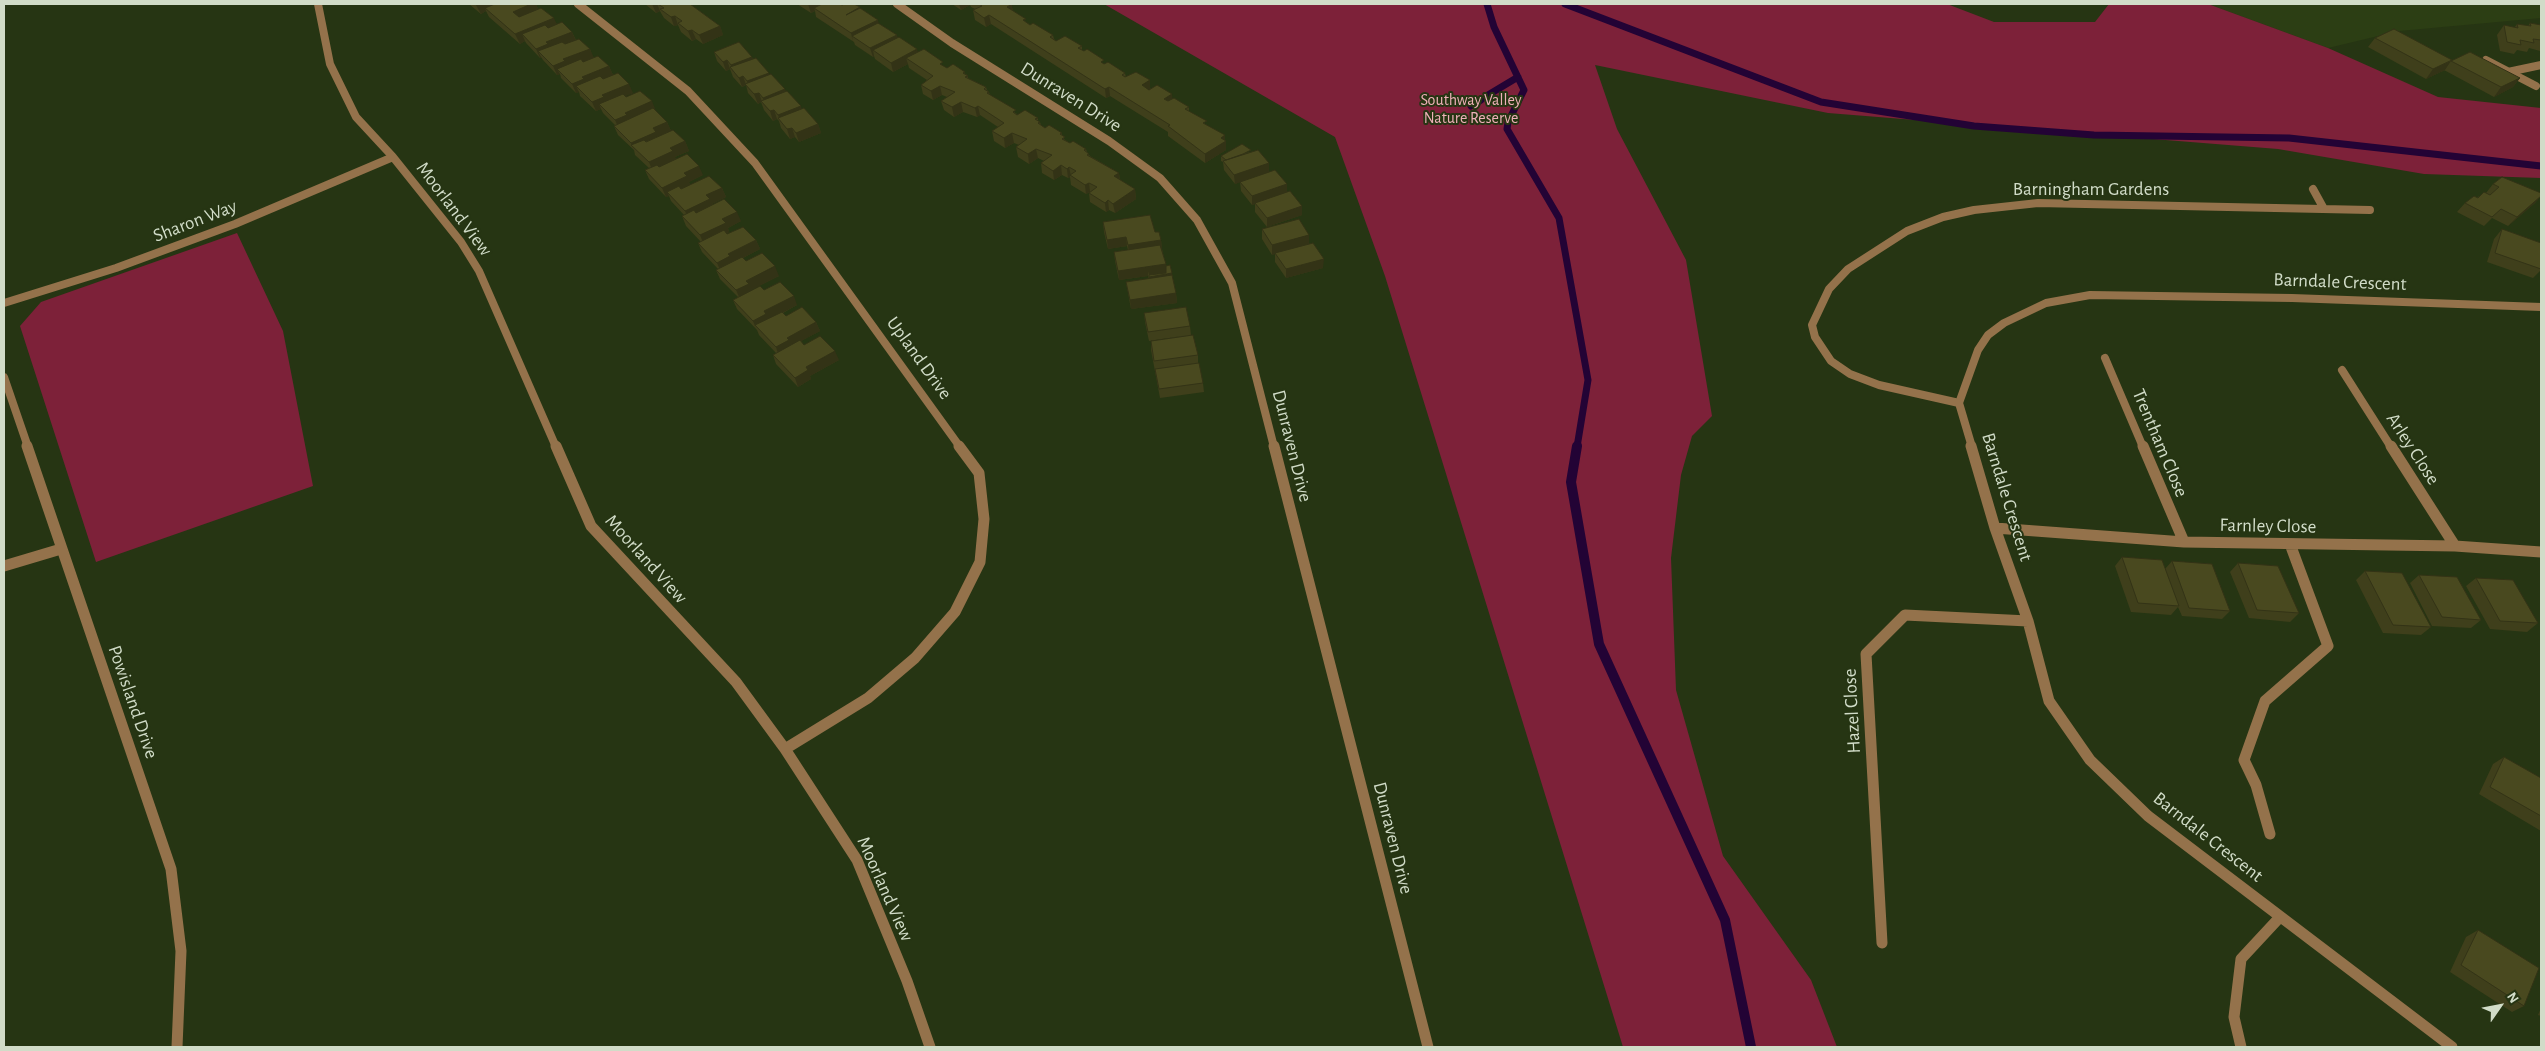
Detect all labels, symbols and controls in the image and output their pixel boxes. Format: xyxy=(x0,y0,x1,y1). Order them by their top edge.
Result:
street label: Dunraven Drive xyxy=(1016,57,1126,137)
park label: Southway Valley Nature Reserve xyxy=(1420,90,1522,128)
street label: Moorland View xyxy=(411,157,497,261)
street label: Barningham Gardens xyxy=(2013,178,2169,200)
street label: Sharon Way xyxy=(150,195,240,247)
street label: Barndale Crescent xyxy=(2273,268,2407,296)
street label: Upland Drive xyxy=(881,312,957,404)
street label: Trentham Close xyxy=(2127,385,2193,501)
street label: Dunraven Drive xyxy=(1267,388,1317,504)
street label: Arley Close xyxy=(2381,409,2445,489)
street label: Barndale Crescent xyxy=(1977,430,2037,564)
street label: Moorland View xyxy=(600,510,692,608)
street label: Farnley Close xyxy=(2220,514,2316,538)
street label: Powisland Drive xyxy=(103,642,163,762)
street label: Hazel Close xyxy=(1838,668,1866,754)
street label: Dunraven Drive xyxy=(1368,780,1418,896)
street label: Barndale Crescent xyxy=(2148,787,2268,887)
street label: Moorland View xyxy=(852,833,918,945)
north arrow xyxy=(2475,981,2525,1031)
text: N xyxy=(2504,990,2521,1006)

